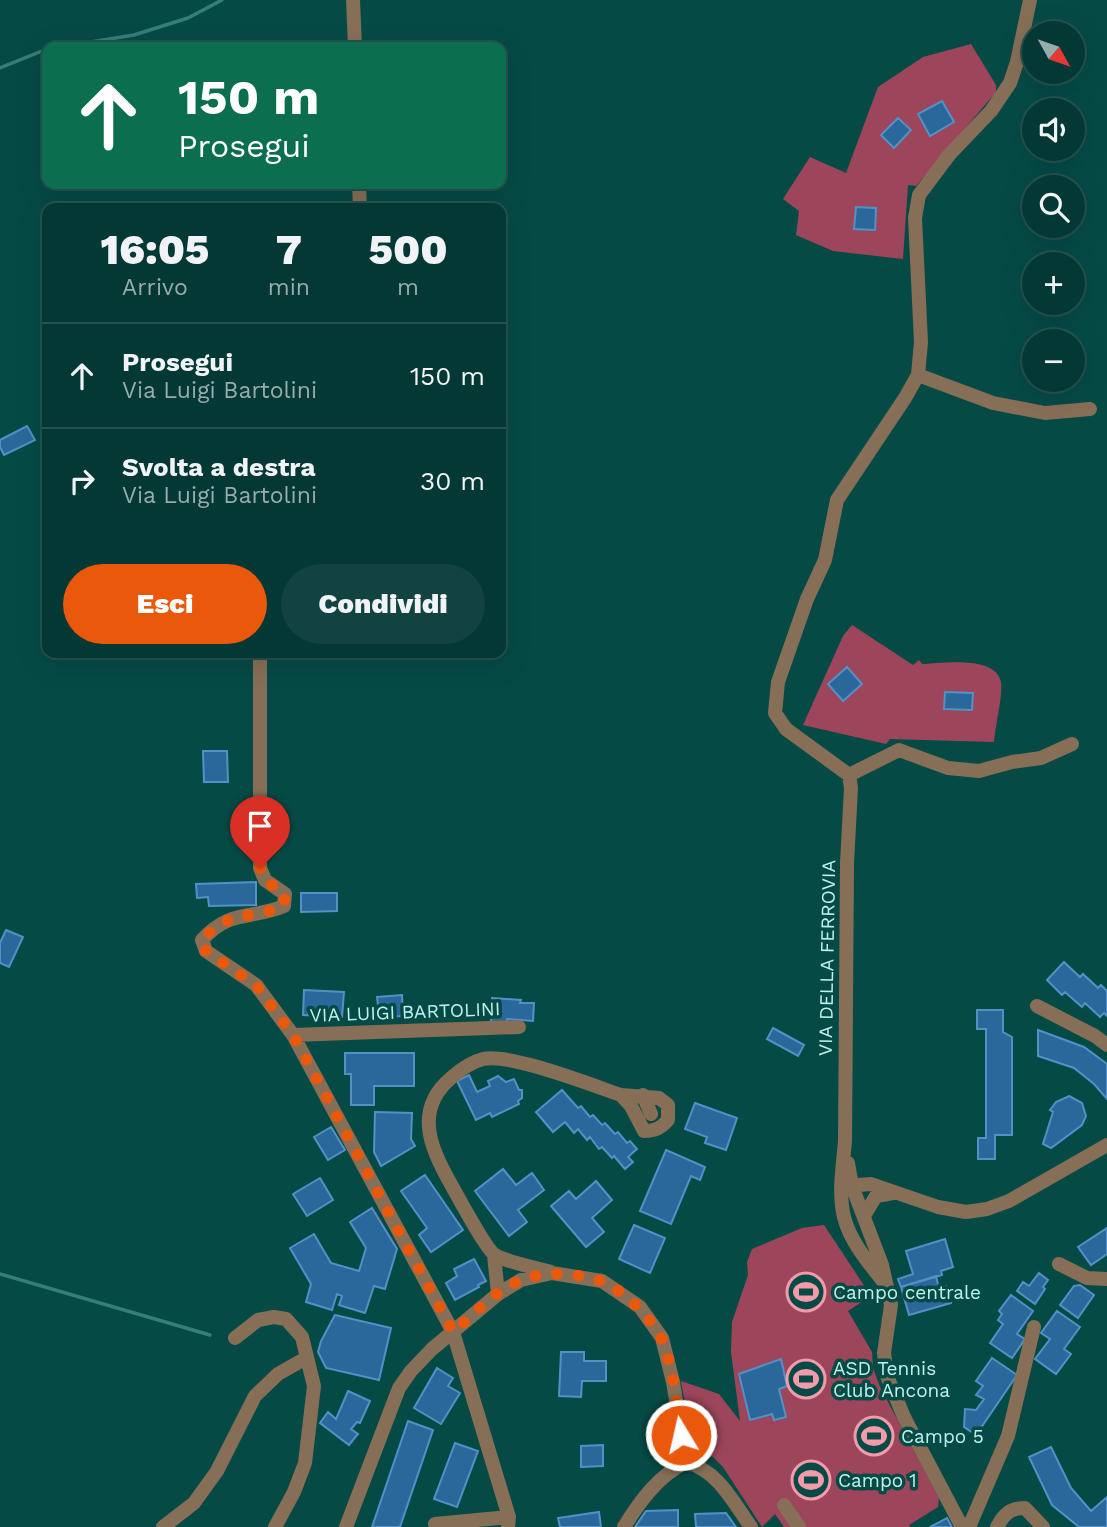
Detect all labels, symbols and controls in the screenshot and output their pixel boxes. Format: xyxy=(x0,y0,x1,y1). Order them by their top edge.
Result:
north arrow xyxy=(1022,21,1085,84)
map controls xyxy=(1022,21,1085,392)
text: 150 m xyxy=(178,68,319,126)
icon: ahead xyxy=(63,70,154,161)
button: sound xyxy=(1022,98,1085,161)
text: Prosegui xyxy=(178,127,310,165)
button: search xyxy=(1022,175,1085,238)
text: 16:05 xyxy=(100,225,209,274)
text: 7 xyxy=(276,225,302,274)
text: 500 xyxy=(368,225,448,274)
button: + xyxy=(1022,252,1085,315)
text: Arrivo xyxy=(122,274,188,301)
text: min xyxy=(268,274,310,301)
text: m xyxy=(397,274,419,301)
button: − xyxy=(1022,329,1085,392)
text: Prosegui xyxy=(122,347,233,377)
icon: ahead xyxy=(63,357,101,395)
text: 150 m xyxy=(410,361,485,391)
text: Via Luigi Bartolini xyxy=(122,377,317,404)
text: Svolta a destra xyxy=(122,452,315,482)
icon: right xyxy=(63,462,101,500)
text: 30 m xyxy=(420,466,485,496)
text: Via Luigi Bartolini xyxy=(122,482,317,509)
button: Esci xyxy=(63,564,267,644)
button: Condividi xyxy=(281,564,485,644)
pin xyxy=(230,796,290,868)
icon: arrive xyxy=(241,807,279,845)
street label: VIA DELLA FERROVIA xyxy=(814,859,840,1056)
street label: VIA LUIGI BARTOLINI xyxy=(309,997,501,1027)
sports icon: Campo centrale xyxy=(785,1271,827,1313)
place label: Campo centrale xyxy=(833,1281,981,1304)
place label: ASD Tennis Club Ancona xyxy=(833,1357,950,1402)
sports icon: ASD Tennis Club Ancona xyxy=(785,1358,827,1400)
position arrow xyxy=(644,1398,718,1472)
sports icon: Campo 5 xyxy=(853,1415,895,1457)
place label: Campo 5 xyxy=(901,1425,984,1448)
sports icon: Campo 1 xyxy=(790,1459,832,1501)
place label: Campo 1 xyxy=(838,1469,917,1492)

